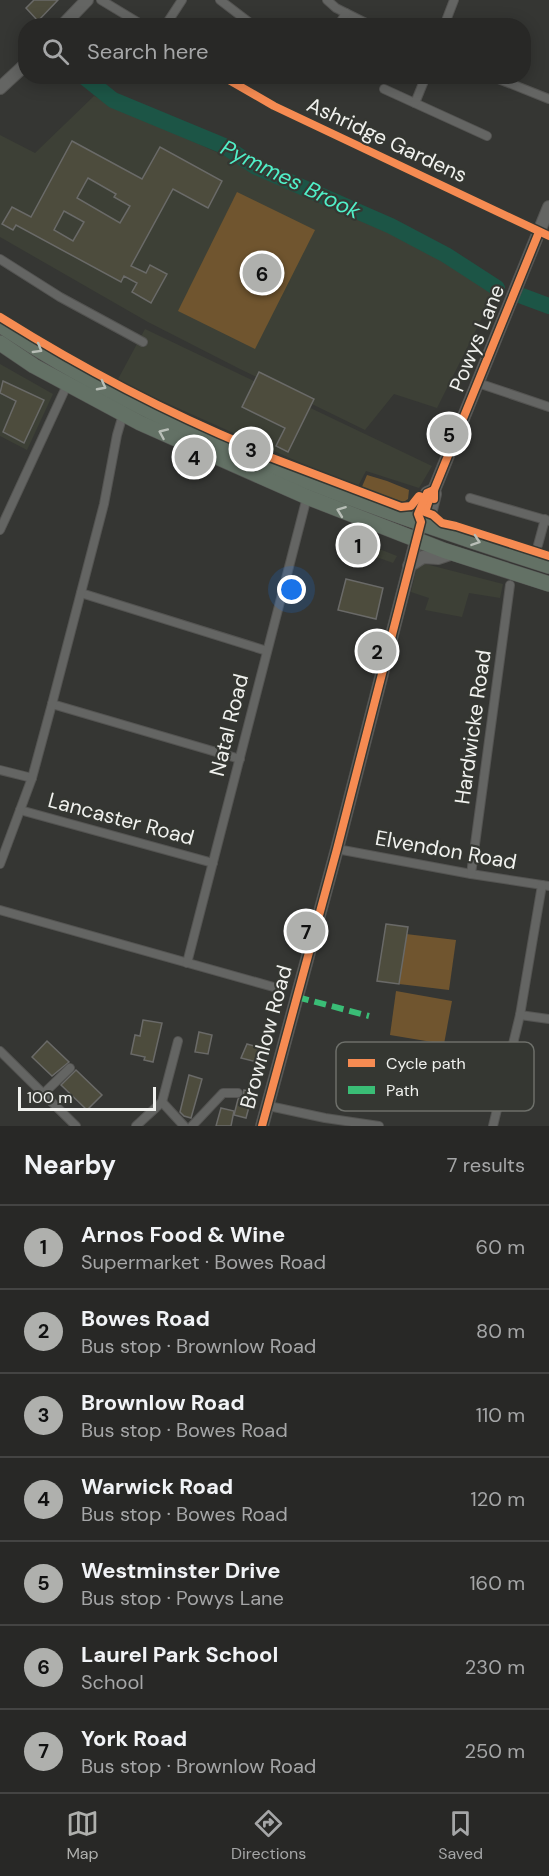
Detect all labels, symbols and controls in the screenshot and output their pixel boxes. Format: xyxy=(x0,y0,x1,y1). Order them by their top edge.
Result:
search box xyxy=(18,18,531,84)
icon: search xyxy=(39,35,72,68)
text: Search here xyxy=(87,37,208,66)
street label: Ashridge Gardens xyxy=(302,91,472,189)
water label: Pymmes Brook xyxy=(216,133,366,226)
pin: 6 xyxy=(242,250,282,296)
street label: Powys Lane xyxy=(443,280,511,396)
one-way arrow xyxy=(32,342,42,354)
one-way arrow xyxy=(96,379,106,390)
pin: 5 xyxy=(430,412,468,456)
pin: 3 xyxy=(232,426,270,472)
one-way arrow xyxy=(158,428,169,440)
pin: 4 xyxy=(174,434,214,480)
one-way arrow xyxy=(337,505,347,518)
pin: 1 xyxy=(338,522,378,568)
one-way arrow xyxy=(470,534,481,547)
your location xyxy=(277,575,306,604)
pin: 2 xyxy=(358,628,397,674)
street label: Hardwicke Road xyxy=(448,648,498,806)
street label: Natal Road xyxy=(203,671,255,779)
street label: Lancaster Road xyxy=(45,786,197,852)
street label: Elvendon Road xyxy=(373,824,519,876)
pin: 7 xyxy=(286,908,326,954)
street label: Brownlow Road xyxy=(233,962,299,1112)
legend xyxy=(336,1042,534,1111)
text: Cycle path xyxy=(386,1053,466,1074)
text: Path xyxy=(386,1080,419,1101)
scale bar xyxy=(18,1084,156,1112)
text: 100 m xyxy=(27,1087,72,1108)
text: Nearby xyxy=(24,1148,116,1182)
text: 7 results xyxy=(447,1152,525,1178)
text: Arnos Food & Wine xyxy=(81,1220,285,1249)
text: 1 xyxy=(40,1234,47,1260)
text: 60 m xyxy=(476,1234,525,1260)
text: Supermarket · Bowes Road xyxy=(81,1249,326,1275)
text: Bowes Road xyxy=(81,1304,210,1333)
text: 2 xyxy=(38,1318,49,1344)
text: 80 m xyxy=(476,1318,525,1344)
text: Bus stop · Brownlow Road xyxy=(81,1333,316,1359)
text: Brownlow Road xyxy=(81,1388,245,1417)
text: 3 xyxy=(37,1402,50,1428)
text: 110 m xyxy=(476,1402,525,1428)
text: Bus stop · Bowes Road xyxy=(81,1417,288,1443)
text: Warwick Road xyxy=(81,1472,233,1501)
text: 4 xyxy=(37,1486,50,1512)
text: 120 m xyxy=(471,1486,525,1512)
text: Bus stop · Bowes Road xyxy=(81,1501,288,1527)
text: Westminster Drive xyxy=(81,1556,280,1585)
text: 5 xyxy=(37,1570,50,1596)
text: 160 m xyxy=(469,1570,525,1596)
text: Bus stop · Powys Lane xyxy=(81,1585,284,1611)
text: Laurel Park School xyxy=(81,1640,278,1669)
text: 6 xyxy=(37,1654,50,1680)
text: 230 m xyxy=(465,1654,525,1680)
text: School xyxy=(81,1669,144,1695)
text: York Road xyxy=(81,1724,187,1753)
text: 7 xyxy=(38,1738,49,1764)
text: 250 m xyxy=(464,1738,525,1764)
text: Bus stop · Brownlow Road xyxy=(81,1753,316,1779)
tab: Map xyxy=(66,1807,99,1864)
tab: Directions xyxy=(231,1807,306,1864)
tab: Saved xyxy=(438,1807,483,1864)

